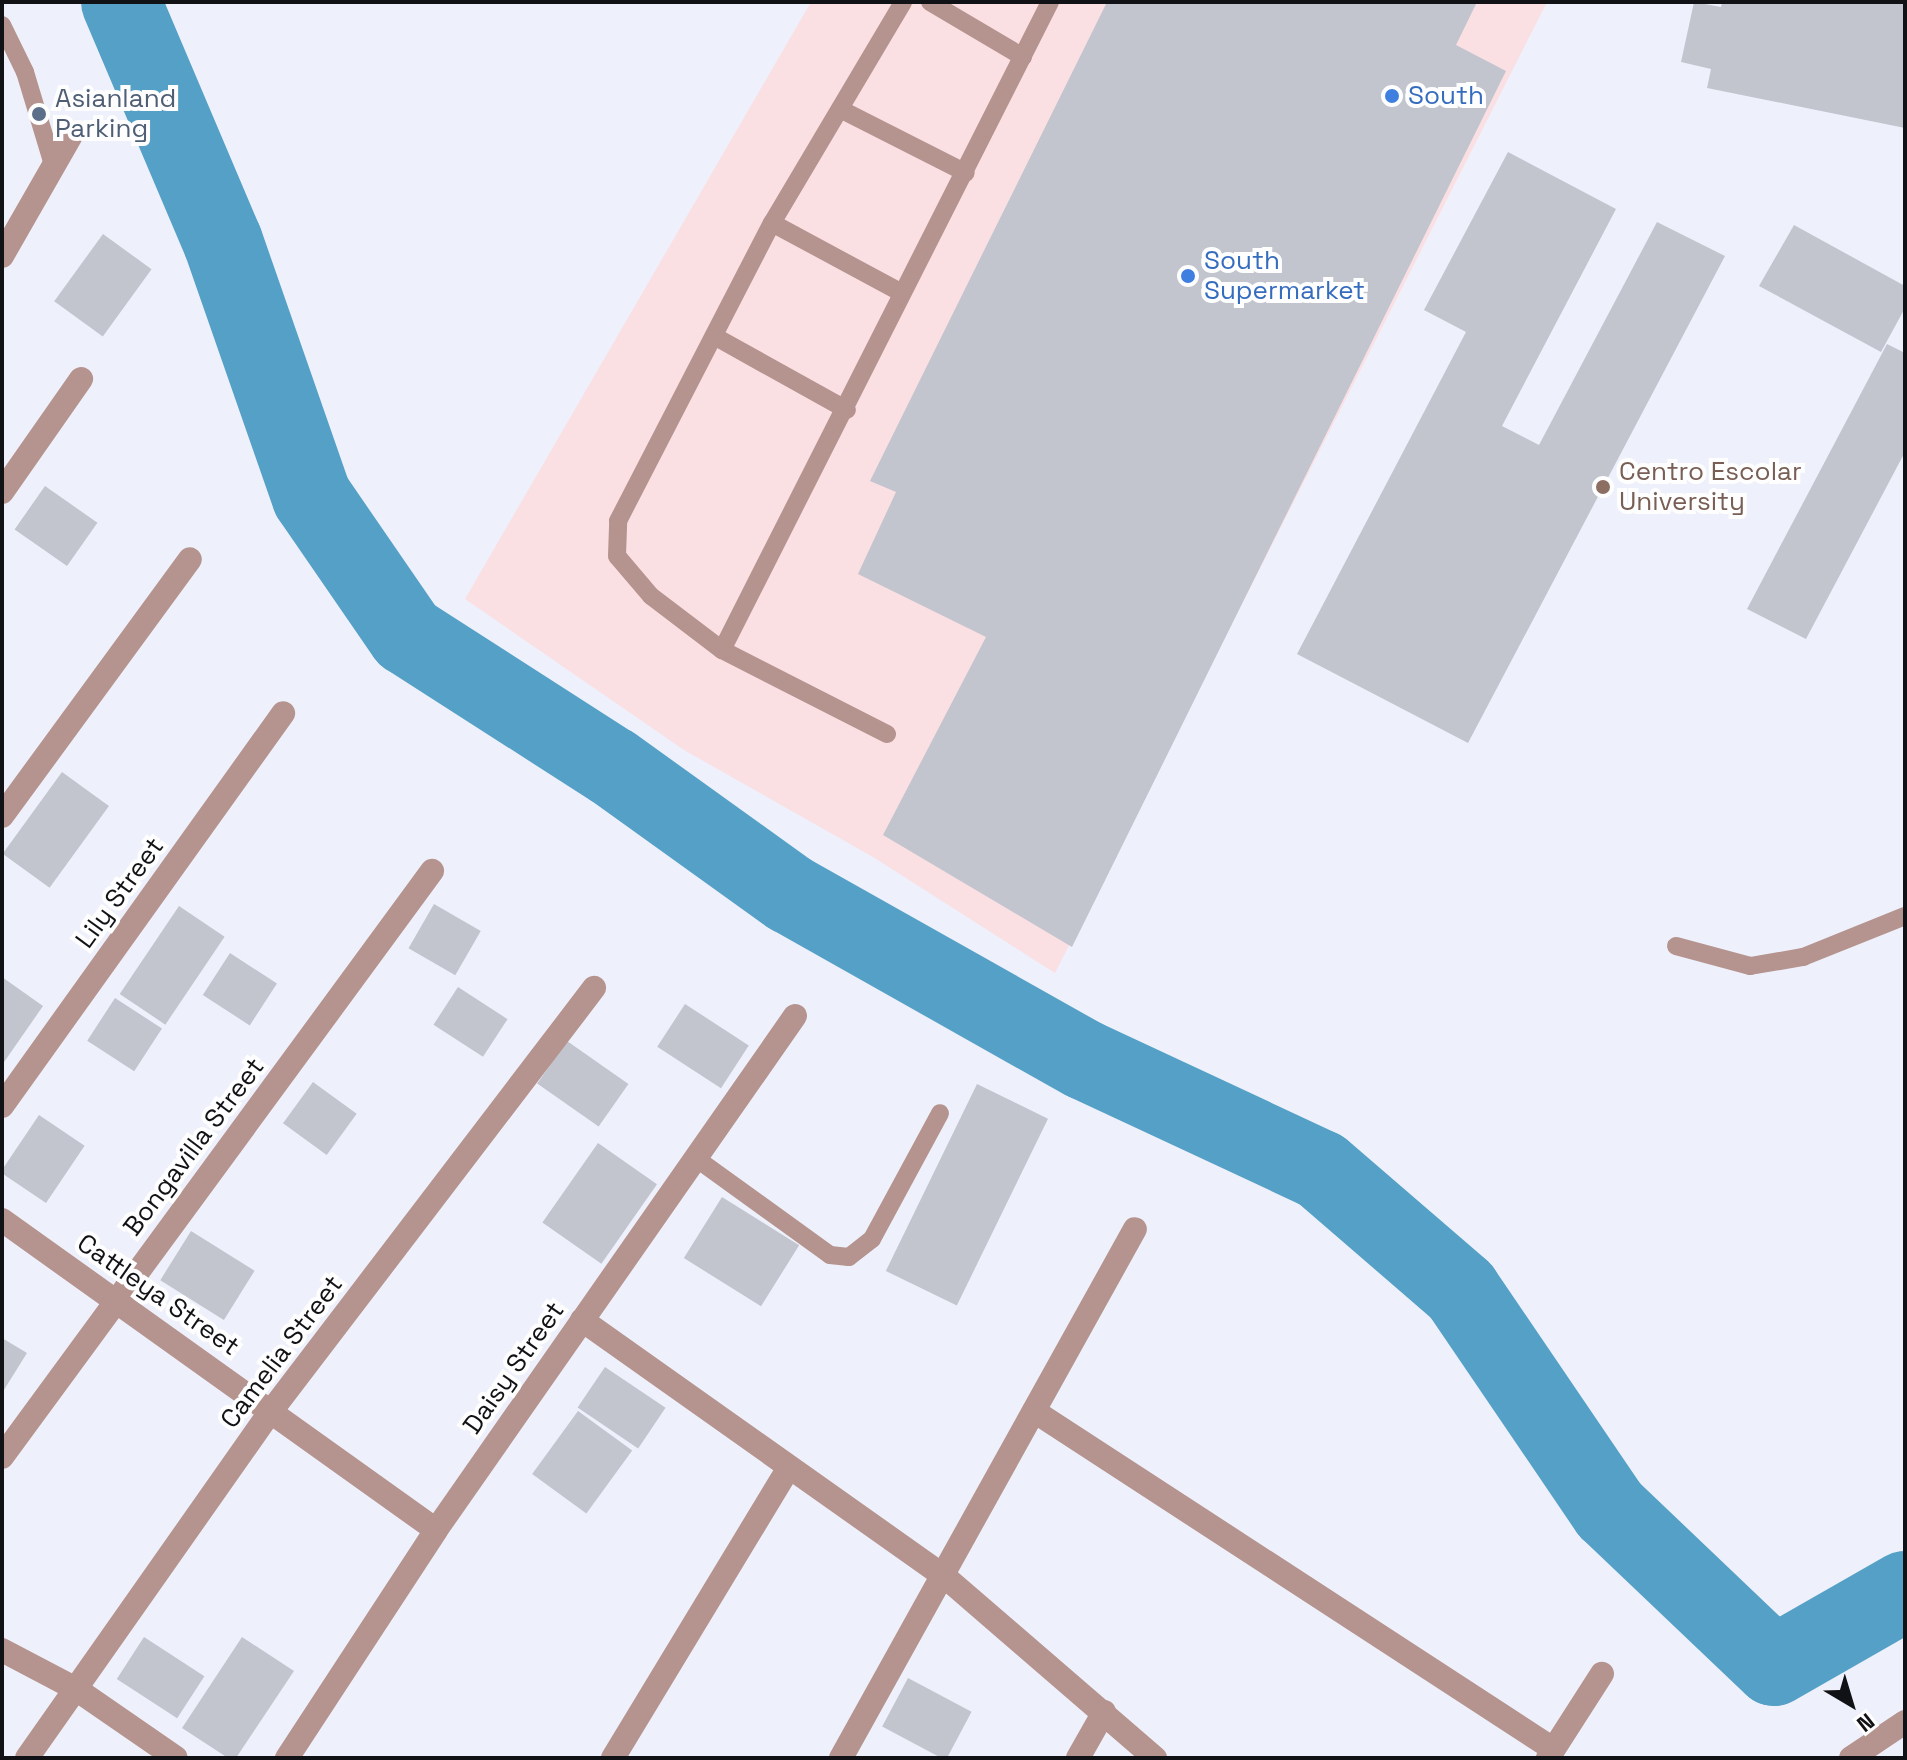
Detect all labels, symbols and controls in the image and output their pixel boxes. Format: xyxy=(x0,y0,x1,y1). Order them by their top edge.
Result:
place label: South xyxy=(1408,80,1484,112)
place label: Asianland Parking xyxy=(55,83,176,144)
marker: South xyxy=(1383,87,1401,105)
marker: Asianland Parking xyxy=(30,105,48,123)
place label: South Supermarket xyxy=(1204,245,1365,306)
marker: South Supermarket xyxy=(1179,267,1197,285)
place label: Centro Escolar University xyxy=(1619,456,1802,518)
marker: Centro Escolar University xyxy=(1594,478,1612,496)
street label: Lily Street xyxy=(69,832,171,954)
street label: Bongavilla Street xyxy=(117,1052,271,1242)
street label: Cattleya Street xyxy=(71,1228,245,1362)
street label: Camelia Street xyxy=(214,1269,350,1435)
street label: Daisy Street xyxy=(457,1296,571,1440)
north arrow xyxy=(1811,1664,1891,1744)
text: N xyxy=(1851,1707,1880,1738)

